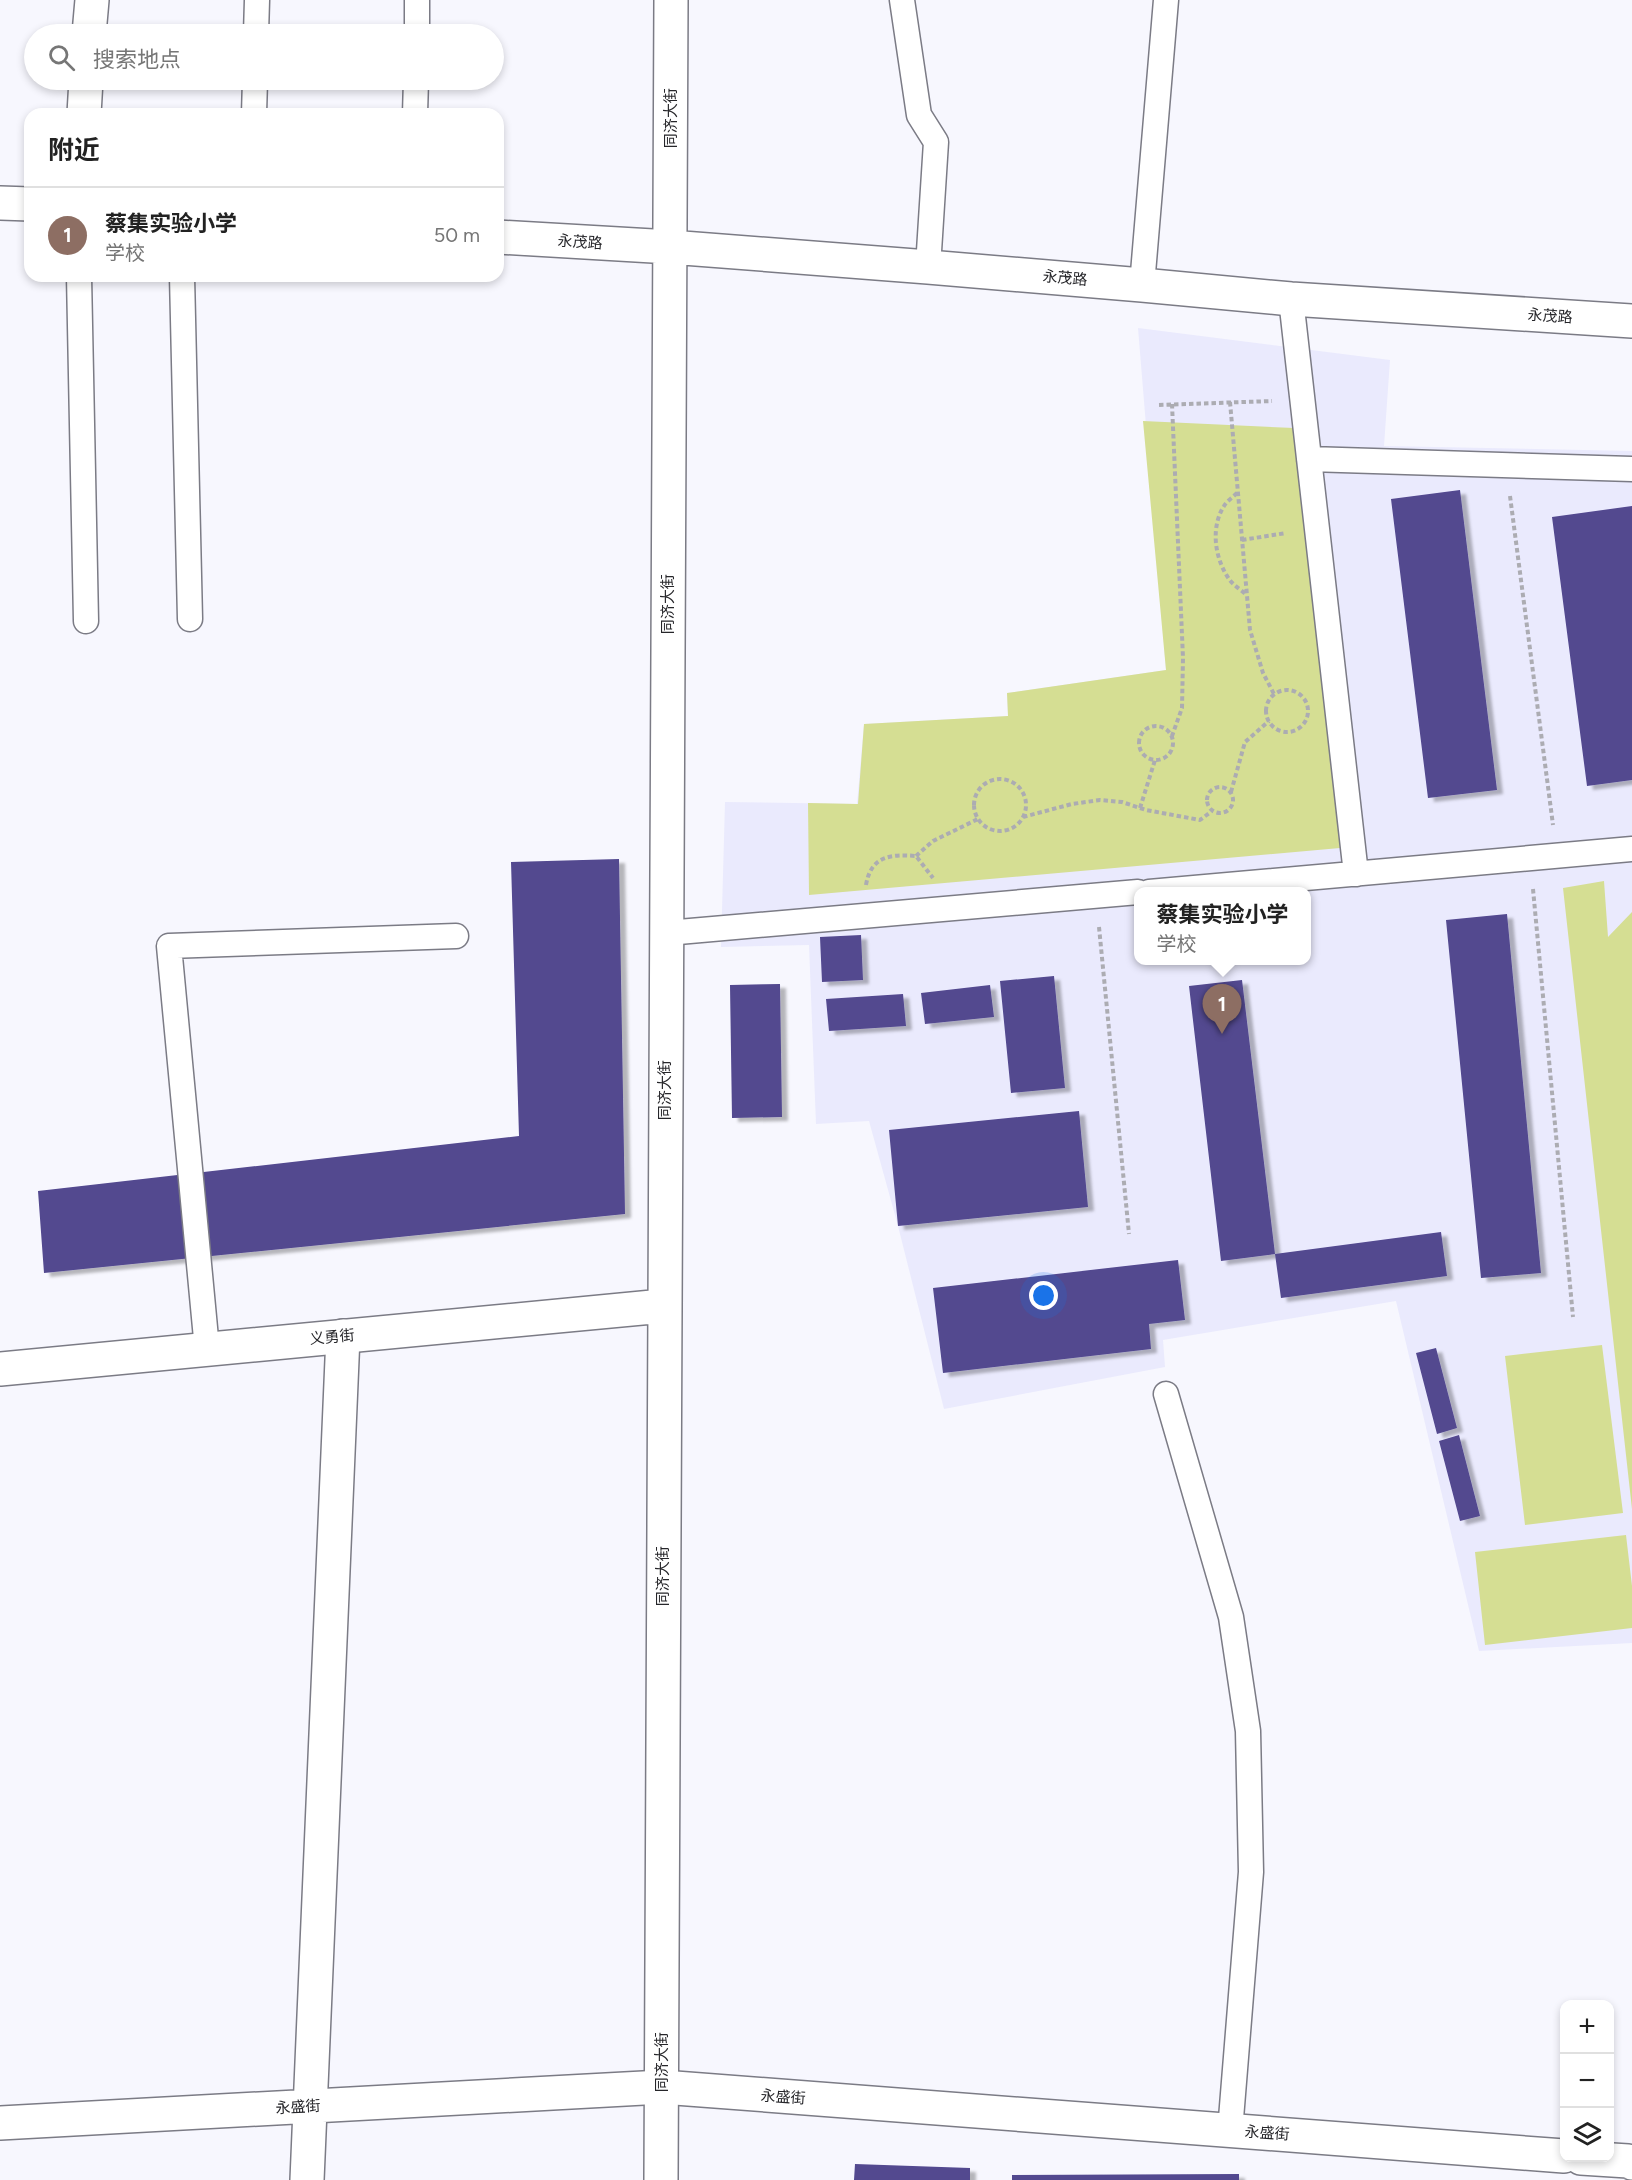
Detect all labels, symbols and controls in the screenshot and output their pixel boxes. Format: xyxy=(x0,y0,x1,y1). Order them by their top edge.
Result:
search box xyxy=(24,24,504,90)
icon: search xyxy=(45,41,78,74)
text: 搜索地点 xyxy=(93,46,181,73)
street label: 同济大街 xyxy=(662,88,680,148)
text: 附近 xyxy=(48,134,100,166)
text: 蔡集实验小学 xyxy=(105,210,237,237)
text: 1 xyxy=(63,223,72,247)
text: 50 m xyxy=(434,223,480,247)
street label: 永茂路 xyxy=(557,231,603,253)
text: 学校 xyxy=(105,241,145,265)
street label: 永茂路 xyxy=(1042,267,1088,289)
street label: 永茂路 xyxy=(1527,305,1573,327)
street label: 同济大街 xyxy=(659,574,677,634)
popup xyxy=(1134,887,1311,965)
text: 蔡集实验小学 xyxy=(1156,901,1289,928)
text: 学校 xyxy=(1156,932,1196,956)
pin: 1 xyxy=(1202,984,1242,1034)
street label: 同济大街 xyxy=(656,1060,674,1120)
your location xyxy=(1029,1281,1058,1310)
street label: 义勇街 xyxy=(309,1326,355,1348)
street label: 同济大街 xyxy=(654,1546,672,1606)
map controls xyxy=(1560,2000,1614,2162)
button: + xyxy=(1560,2000,1614,2054)
street label: 同济大街 xyxy=(653,2032,671,2092)
button: − xyxy=(1560,2054,1614,2108)
street label: 永盛街 xyxy=(760,2086,806,2108)
street label: 永盛街 xyxy=(275,2097,321,2117)
button: layers xyxy=(1560,2108,1614,2162)
street label: 永盛街 xyxy=(1244,2122,1290,2144)

